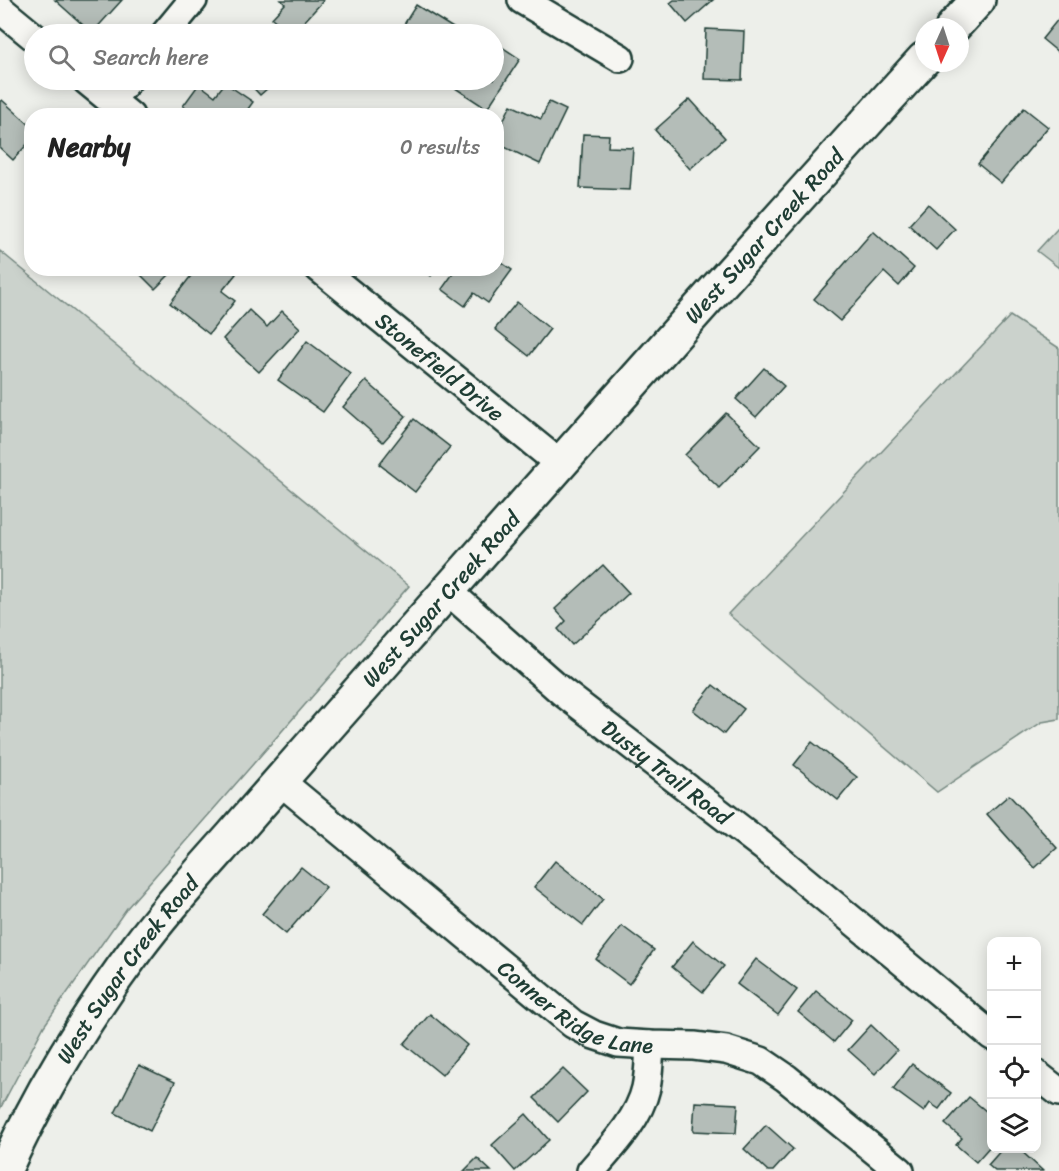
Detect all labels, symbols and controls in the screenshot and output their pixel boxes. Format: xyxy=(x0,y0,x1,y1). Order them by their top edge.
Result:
north arrow xyxy=(915,18,969,72)
search box xyxy=(24,24,504,90)
text: Search here xyxy=(93,38,209,77)
icon: search xyxy=(45,41,78,74)
text: Nearby xyxy=(48,124,130,170)
text: 0 results xyxy=(400,130,480,165)
street label: West Sugar Creek Road xyxy=(674,138,855,333)
street label: Stonefield Drive xyxy=(366,302,513,432)
street label: West Sugar Creek Road xyxy=(352,501,531,697)
street label: Dusty Trail Road xyxy=(592,709,741,836)
street label: West Sugar Creek Road xyxy=(45,865,210,1071)
map controls xyxy=(987,937,1041,1153)
button: + xyxy=(987,937,1041,991)
street label: Conner Ridge Lane xyxy=(488,950,655,1065)
button: − xyxy=(987,991,1041,1045)
button: locate xyxy=(987,1045,1041,1099)
button: layers xyxy=(987,1099,1041,1153)

